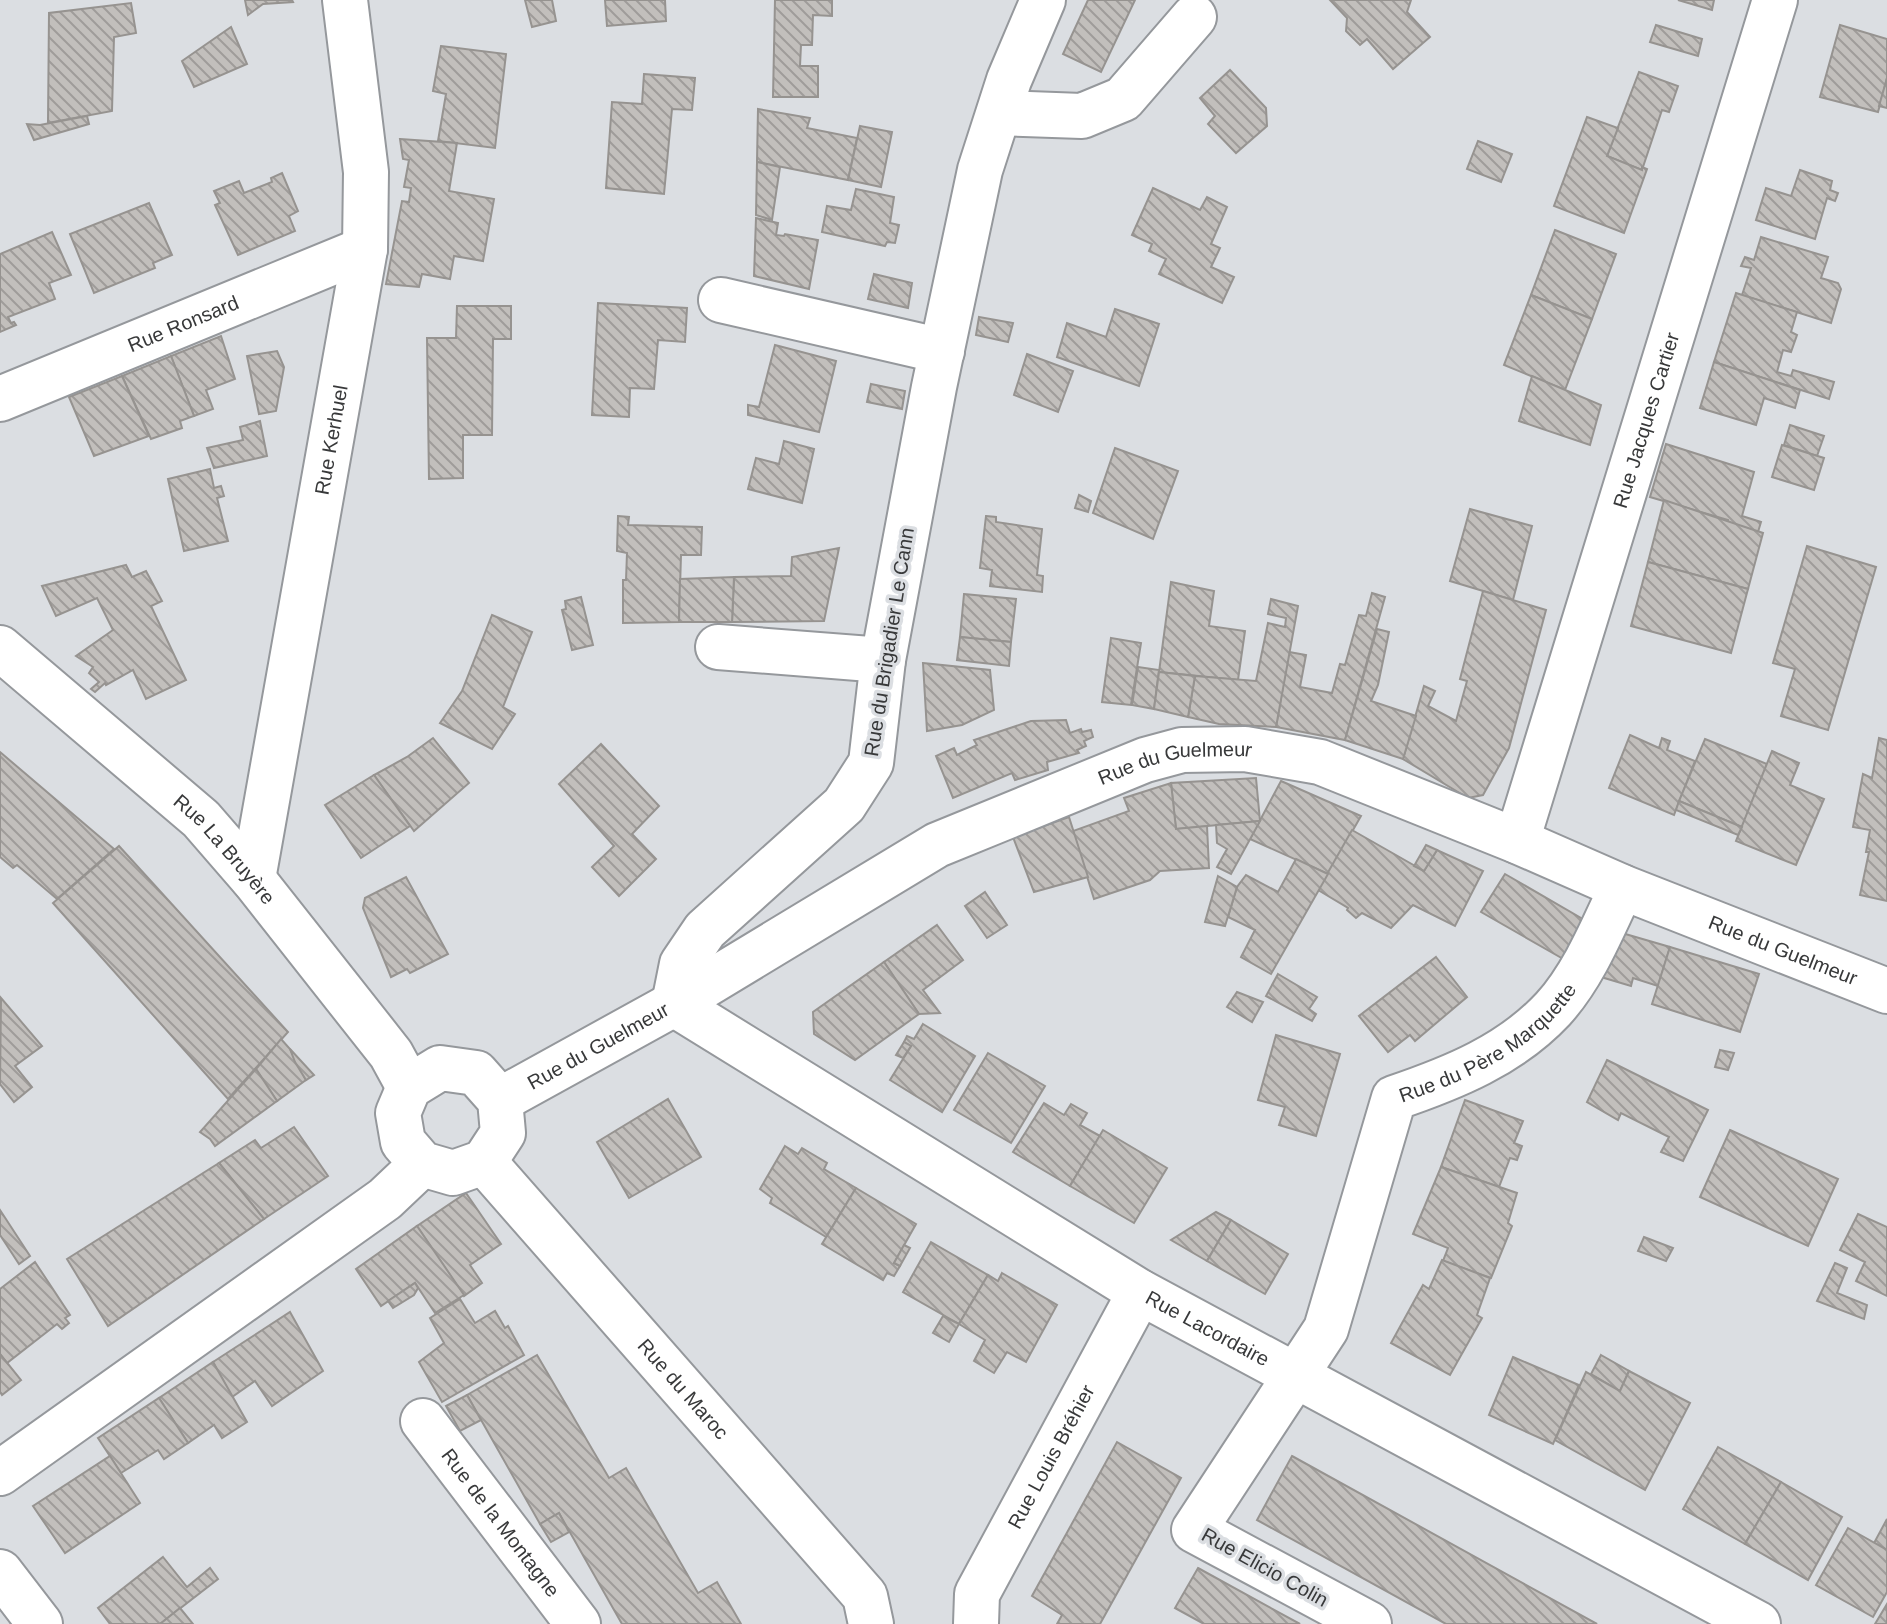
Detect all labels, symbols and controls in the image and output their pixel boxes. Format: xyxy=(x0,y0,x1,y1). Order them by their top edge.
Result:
street label: Rue Ronsard xyxy=(124,291,242,356)
street label: Rue Jacques Cartier xyxy=(1609,330,1683,511)
street label: Rue Kerhuel xyxy=(310,383,352,497)
street label: Rue du Brigadier Le Cann xyxy=(860,526,918,758)
street label: Rue du Guelmeur xyxy=(1095,738,1254,789)
street label: Rue La Bruyère xyxy=(170,790,279,908)
street label: Rue du Guelmeur xyxy=(1705,911,1861,989)
street label: Rue du Père Marquette xyxy=(1396,979,1580,1106)
street label: Rue du Guelmeur xyxy=(524,998,673,1094)
street label: Rue Lacordaire xyxy=(1142,1286,1273,1370)
street label: Rue du Maroc xyxy=(634,1334,733,1443)
street label: Rue Louis Bréhier xyxy=(1003,1381,1099,1532)
street label: Rue de la Montagne xyxy=(437,1444,564,1601)
street label: Rue Elicio Colin xyxy=(1198,1523,1332,1611)

